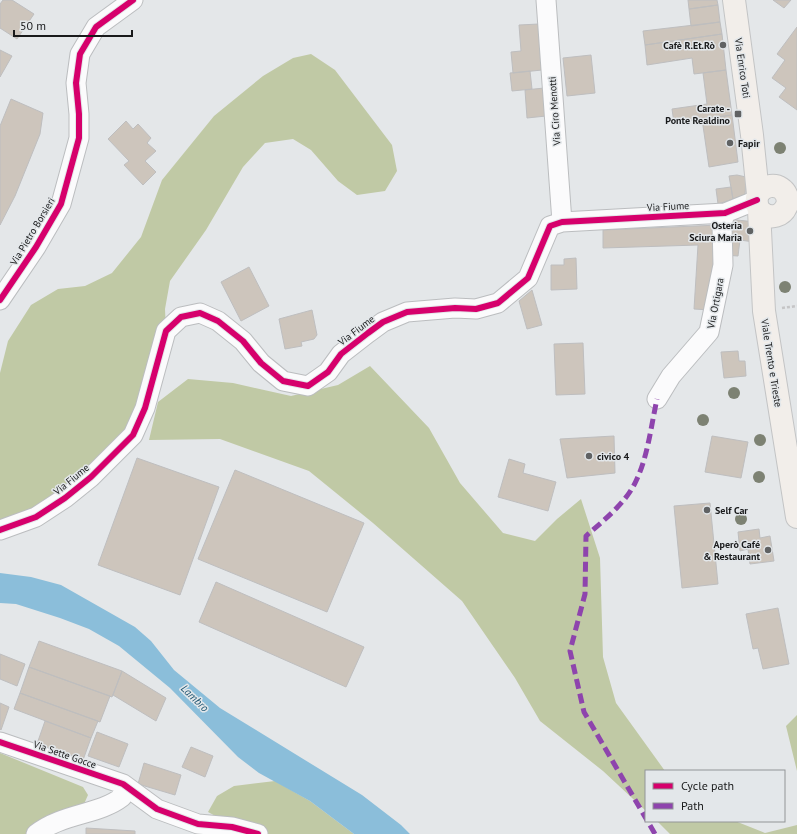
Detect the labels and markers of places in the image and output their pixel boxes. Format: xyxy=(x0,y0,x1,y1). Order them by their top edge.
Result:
place label: Cafè R.Et.Rò xyxy=(663,39,716,52)
marker: Cafè R.Et.Rò xyxy=(718,40,728,50)
place label: Carate - Ponte Realdino xyxy=(665,102,731,127)
marker: Carate - Ponte Realdino xyxy=(733,109,743,119)
place label: Fapir xyxy=(738,137,760,150)
marker: Fapir xyxy=(725,138,735,148)
place label: Osteria Sciura Maria xyxy=(689,219,742,244)
marker: Osteria Sciura Maria xyxy=(745,226,755,236)
place label: civico 4 xyxy=(597,450,630,463)
marker: civico 4 xyxy=(584,451,594,461)
place label: Self Car xyxy=(715,504,748,517)
marker: Self Car xyxy=(702,505,712,515)
place label: Aperò Café & Restaurant xyxy=(703,538,761,563)
marker: Aperò Café & Restaurant xyxy=(763,545,773,555)

